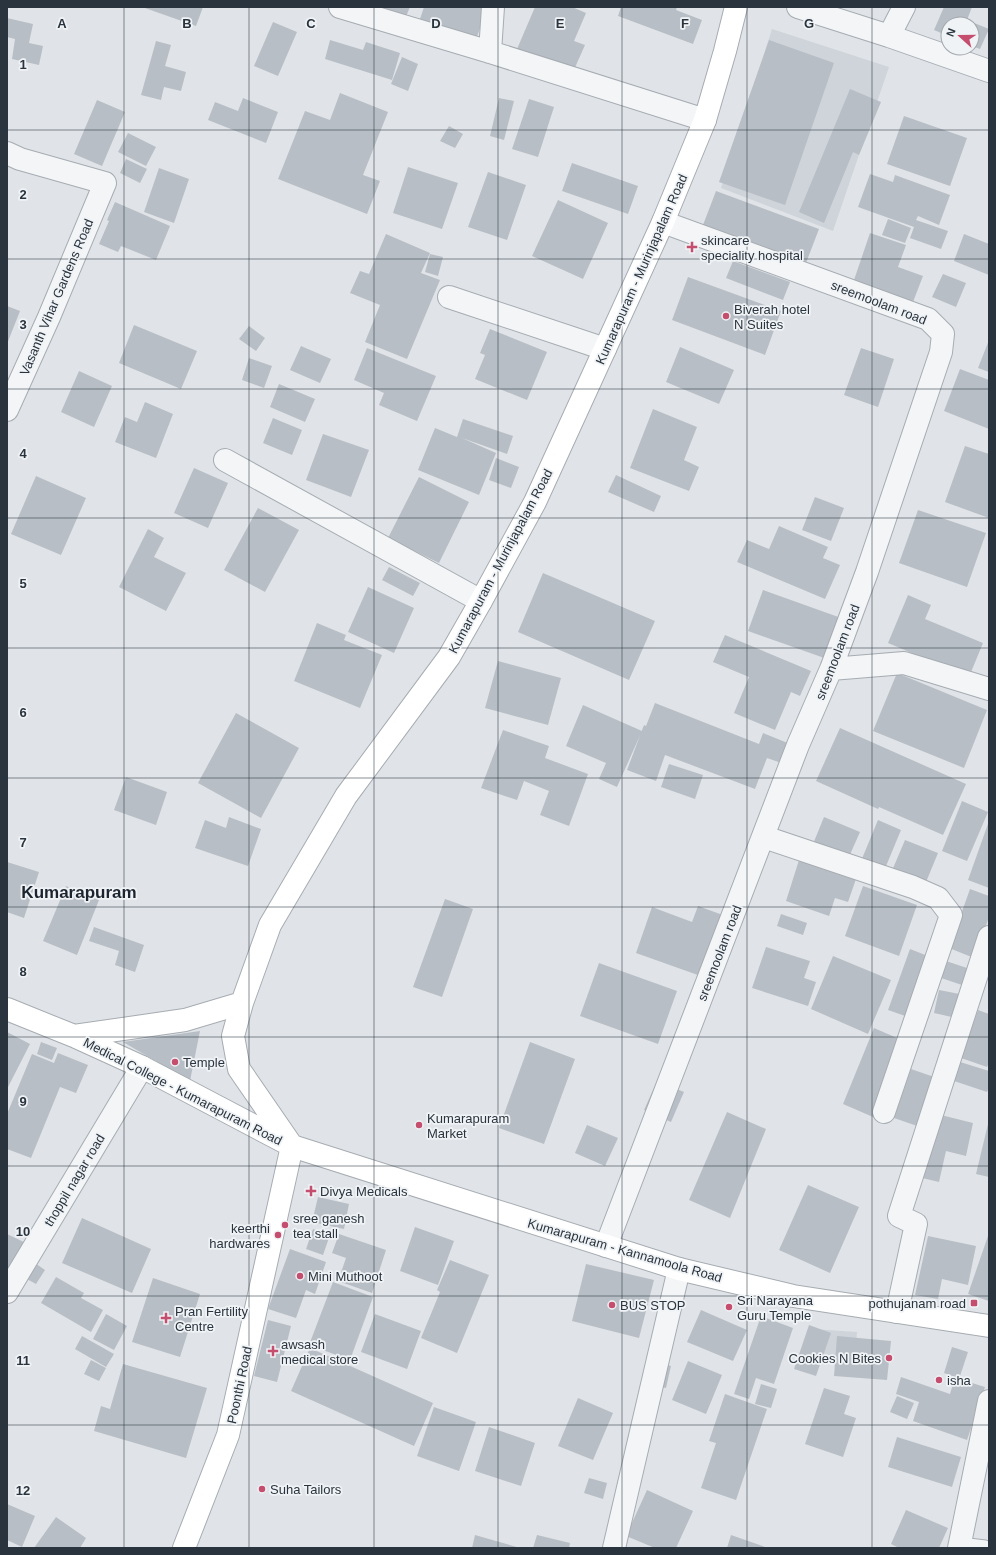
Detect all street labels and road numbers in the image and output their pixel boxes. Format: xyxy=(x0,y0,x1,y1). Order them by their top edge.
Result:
street label: Kumarapuram - Murinjapalam Road xyxy=(593,172,690,367)
street label: Vasanth Vihar Gardens Road xyxy=(17,217,96,378)
street label: sreemoolam road xyxy=(829,277,929,328)
street label: Kumarapuram - Murinjapalam Road xyxy=(445,466,556,656)
street label: sreemoolam road xyxy=(812,602,863,702)
street label: sreemoolam road xyxy=(694,903,745,1003)
street label: Medical College - Kumarapuram Road xyxy=(81,1035,285,1148)
street label: thoppil nagar road xyxy=(41,1131,108,1229)
street label: Kumarapuram - Kannamoola Road xyxy=(526,1215,724,1285)
street label: Poonthi Road xyxy=(224,1345,255,1425)

